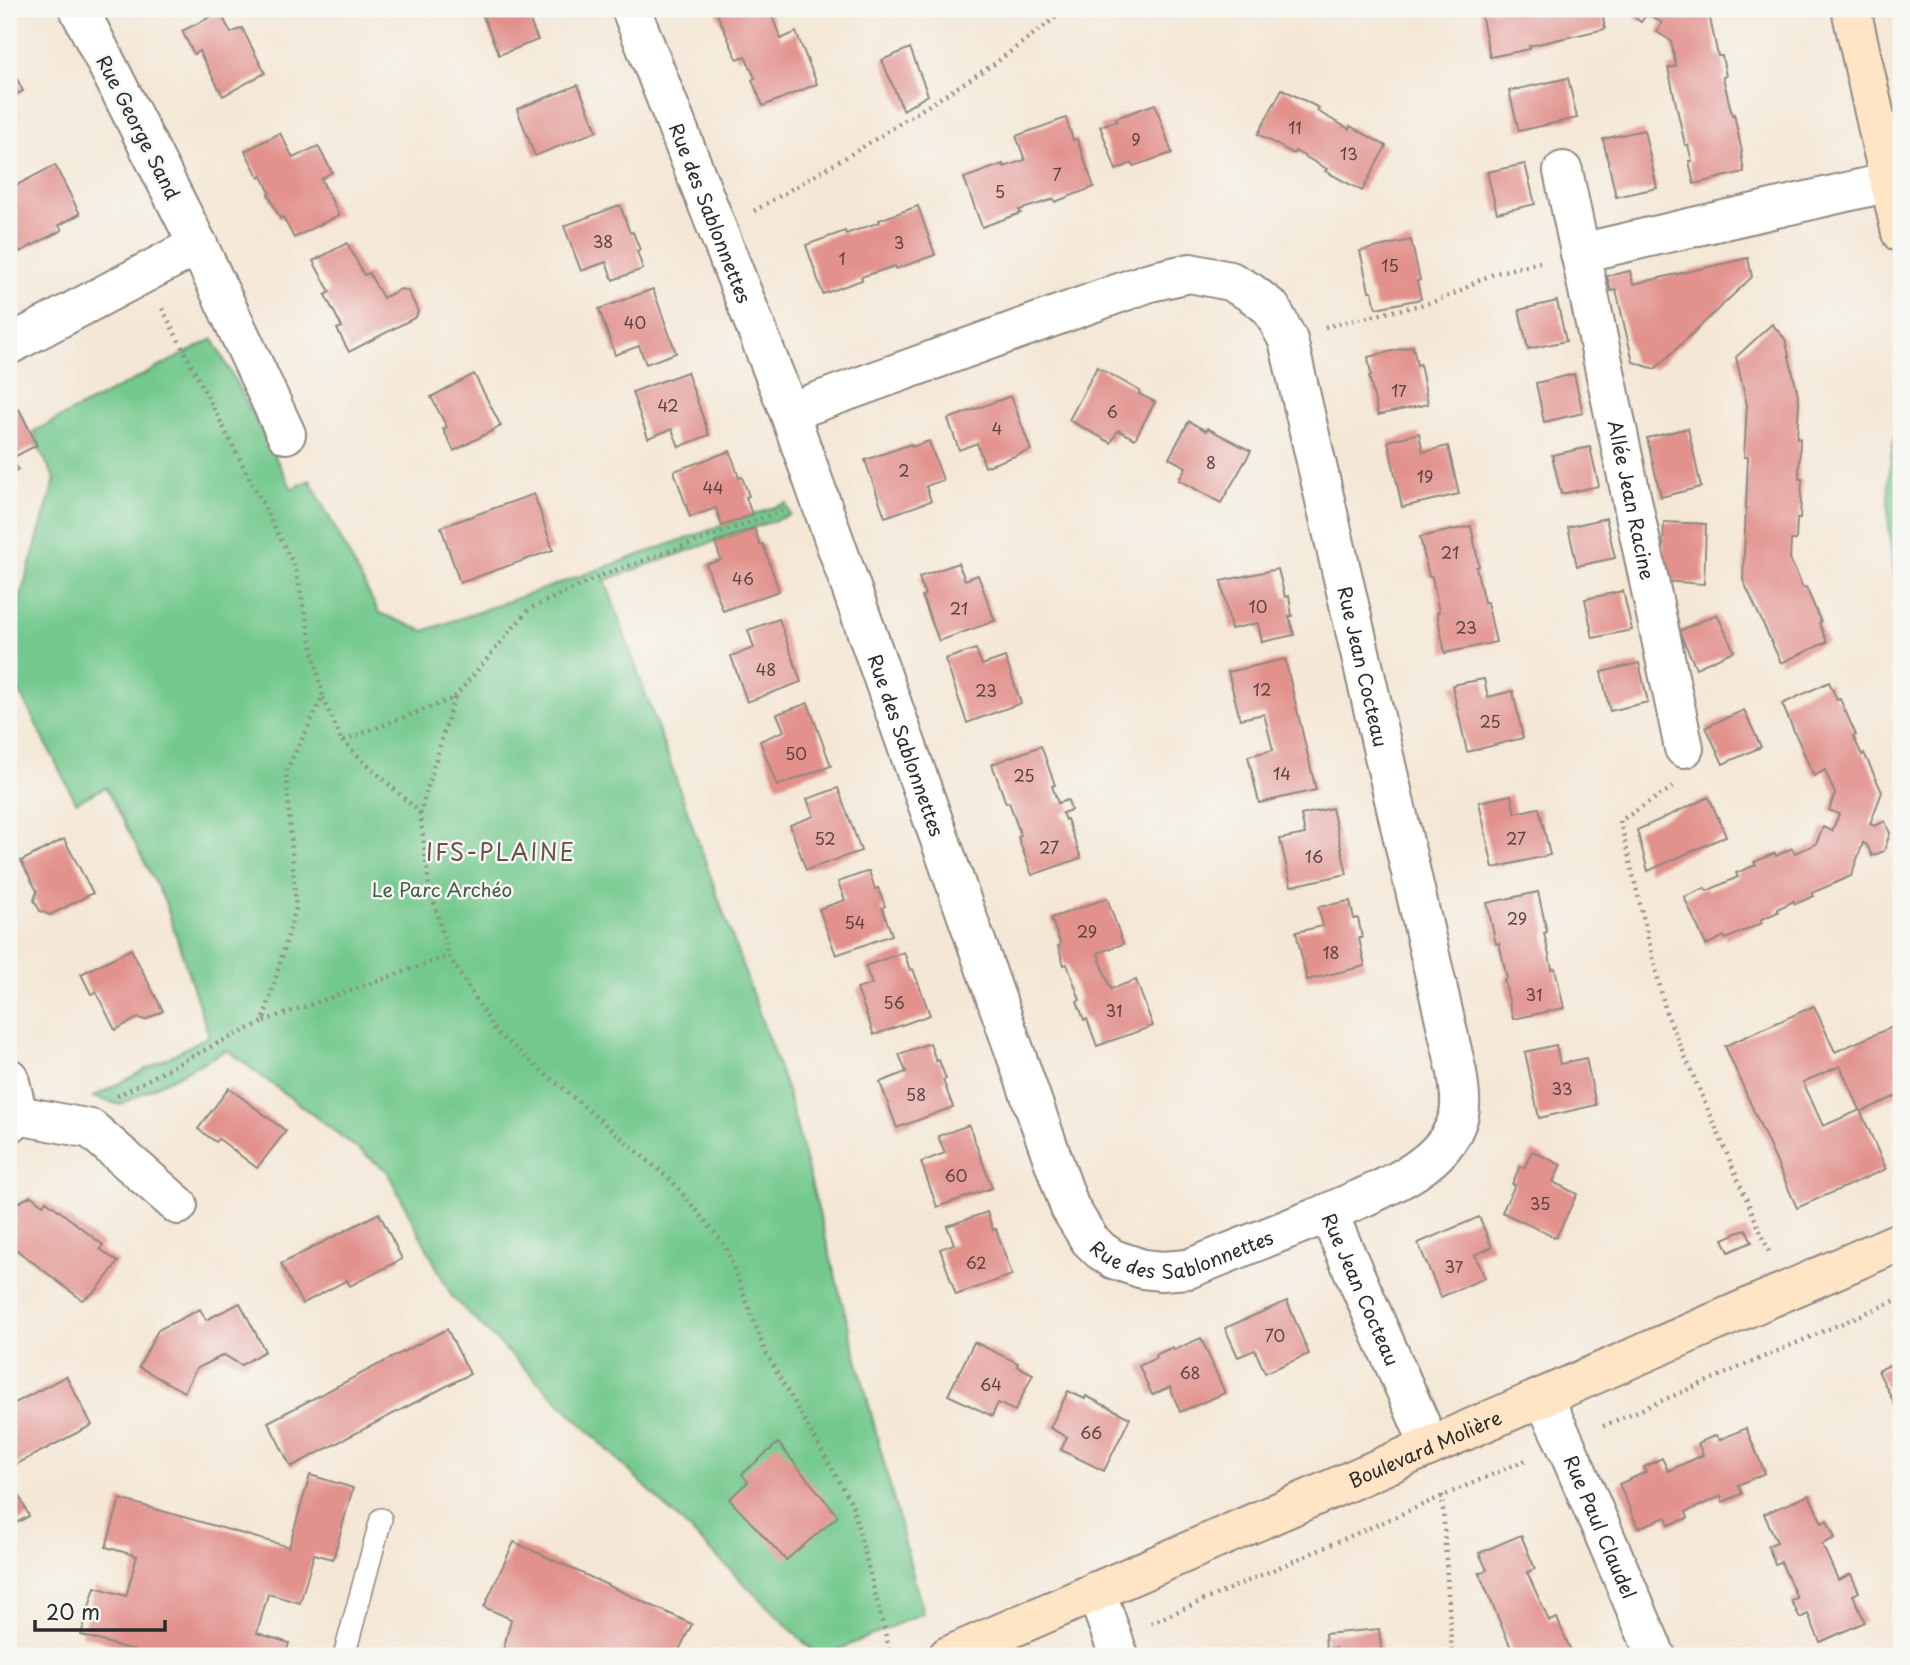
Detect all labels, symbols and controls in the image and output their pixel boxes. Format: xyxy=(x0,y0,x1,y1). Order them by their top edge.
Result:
street label: Rue George Sand xyxy=(91,50,188,204)
house number: 11 xyxy=(1288,115,1302,139)
street label: Rue des Sablonnettes xyxy=(663,119,759,307)
house number: 9 xyxy=(1131,127,1141,151)
house number: 13 xyxy=(1340,141,1358,165)
house number: 7 xyxy=(1052,162,1062,186)
house number: 5 xyxy=(995,179,1005,203)
house number: 38 xyxy=(593,229,613,253)
house number: 3 xyxy=(894,230,904,254)
house number: 1 xyxy=(838,246,846,270)
house number: 15 xyxy=(1381,253,1399,277)
house number: 40 xyxy=(624,310,646,334)
house number: 17 xyxy=(1391,378,1407,402)
house number: 42 xyxy=(657,393,679,417)
house number: 6 xyxy=(1106,399,1118,423)
house number: 4 xyxy=(992,416,1002,440)
street label: Allée Jean Racine xyxy=(1602,417,1662,582)
house number: 8 xyxy=(1206,450,1216,474)
house number: 2 xyxy=(898,458,910,482)
house number: 19 xyxy=(1417,464,1433,488)
house number: 44 xyxy=(702,475,724,499)
house number: 21 xyxy=(1441,540,1459,564)
house number: 46 xyxy=(732,566,754,590)
street label: Rue Jean Cocteau xyxy=(1331,583,1395,750)
house number: 10 xyxy=(1249,594,1267,618)
house number: 21 xyxy=(950,596,968,620)
house number: 23 xyxy=(1455,615,1477,639)
street label: Rue des Sablonnettes xyxy=(862,650,952,840)
house number: 48 xyxy=(756,657,776,681)
house number: 12 xyxy=(1253,677,1271,701)
house number: 23 xyxy=(975,678,997,702)
house number: 25 xyxy=(1479,709,1501,733)
house number: 50 xyxy=(785,741,807,765)
house number: 14 xyxy=(1273,761,1291,785)
house number: 25 xyxy=(1013,763,1035,787)
house number: 52 xyxy=(814,826,836,850)
house number: 27 xyxy=(1506,826,1526,850)
district label: IFS-PLAINE xyxy=(426,834,576,869)
house number: 27 xyxy=(1039,835,1059,859)
house number: 16 xyxy=(1305,844,1323,868)
park label: Le Parc Archéo xyxy=(372,875,512,903)
house number: 29 xyxy=(1507,906,1527,930)
house number: 54 xyxy=(845,910,865,934)
house number: 29 xyxy=(1077,919,1097,943)
house number: 18 xyxy=(1322,940,1340,964)
house number: 31 xyxy=(1526,982,1542,1006)
house number: 56 xyxy=(883,990,905,1014)
house number: 31 xyxy=(1106,998,1122,1022)
house number: 33 xyxy=(1551,1076,1573,1100)
house number: 58 xyxy=(906,1082,926,1106)
house number: 60 xyxy=(945,1163,967,1187)
house number: 35 xyxy=(1530,1191,1550,1215)
street label: Rue Jean Cocteau xyxy=(1316,1208,1407,1370)
street label: Rue des Sablonnettes xyxy=(1087,1221,1281,1247)
text: Rue des Sablonnettes xyxy=(1084,1222,1277,1285)
house number: 62 xyxy=(965,1250,987,1274)
house number: 37 xyxy=(1445,1254,1464,1278)
house number: 70 xyxy=(1265,1323,1285,1347)
house number: 68 xyxy=(1179,1360,1201,1384)
house number: 64 xyxy=(980,1372,1002,1396)
street label: Boulevard Molière xyxy=(1344,1403,1506,1494)
house number: 66 xyxy=(1080,1420,1102,1444)
street label: Rue Paul Claudel xyxy=(1558,1451,1644,1603)
scale bar xyxy=(35,1588,164,1632)
text: 20 m xyxy=(46,1595,100,1627)

